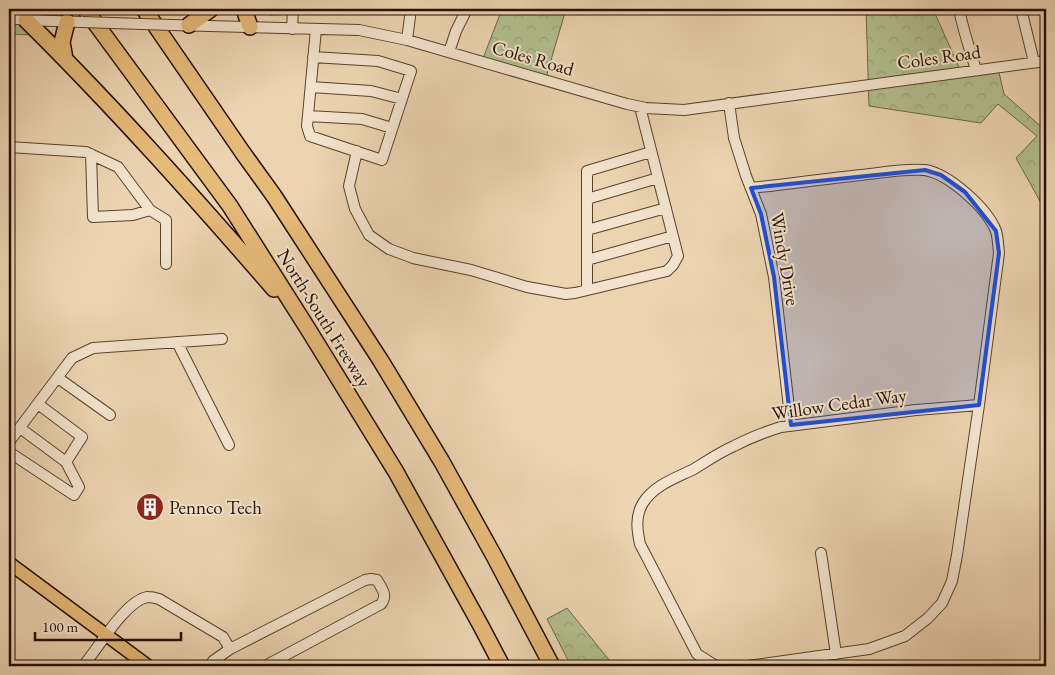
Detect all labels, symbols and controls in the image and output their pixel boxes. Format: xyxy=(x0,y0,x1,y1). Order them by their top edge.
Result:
street label: Coles Road xyxy=(489,34,577,82)
street label: Coles Road xyxy=(896,39,983,75)
street label: Windy Drive xyxy=(765,211,805,307)
street label: North-South Freeway xyxy=(271,244,377,392)
street label: Willow Cedar Way xyxy=(770,382,909,426)
building icon: Pennco Tech xyxy=(135,492,165,522)
place label: Pennco Tech xyxy=(169,495,262,520)
scale bar xyxy=(35,610,181,642)
text: 100 m xyxy=(42,617,79,636)

